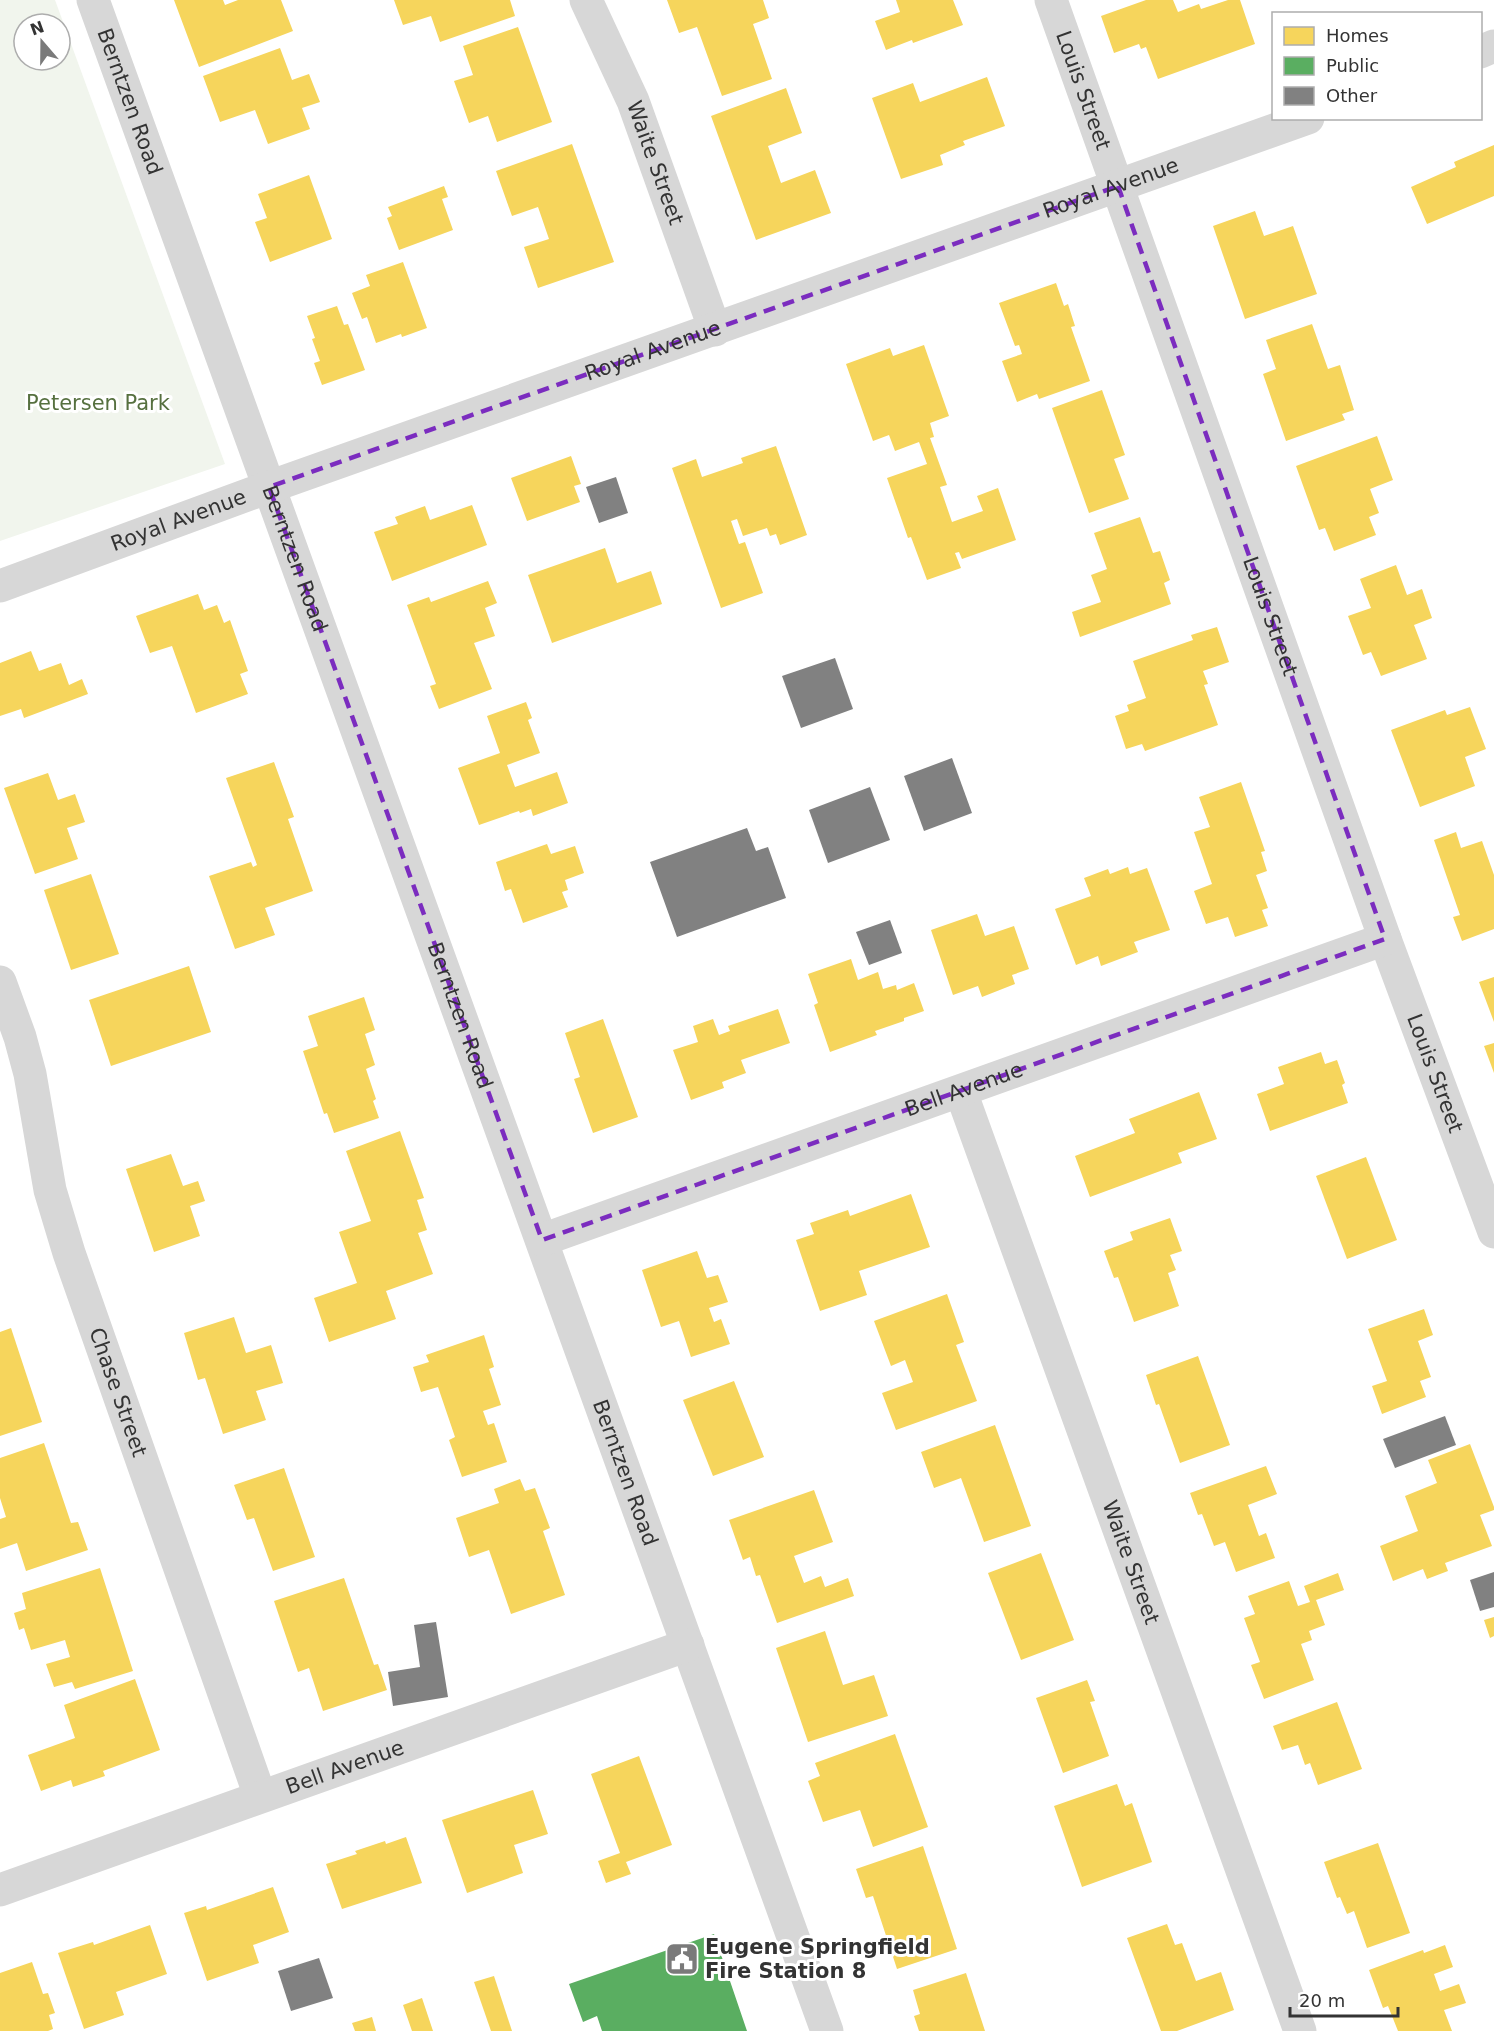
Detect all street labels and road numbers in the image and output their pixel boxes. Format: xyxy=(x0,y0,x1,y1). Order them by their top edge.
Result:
street label: Berntzen Road xyxy=(92,25,167,178)
street label: Louis Street xyxy=(1051,28,1115,153)
street label: Waite Street xyxy=(622,98,688,228)
street label: Royal Avenue xyxy=(1040,153,1182,223)
street label: Royal Avenue xyxy=(582,316,724,386)
street label: Berntzen Road xyxy=(257,482,332,635)
street label: Royal Avenue xyxy=(107,485,249,556)
street label: Louis Street xyxy=(1238,553,1302,679)
street label: Berntzen Road xyxy=(423,939,497,1092)
street label: Louis Street xyxy=(1402,1011,1468,1136)
street label: Bell Avenue xyxy=(902,1057,1026,1121)
street label: Chase Street xyxy=(84,1324,152,1460)
street label: Berntzen Road xyxy=(588,1396,663,1549)
street label: Waite Street xyxy=(1097,1497,1164,1627)
street label: Bell Avenue xyxy=(282,1735,407,1799)

